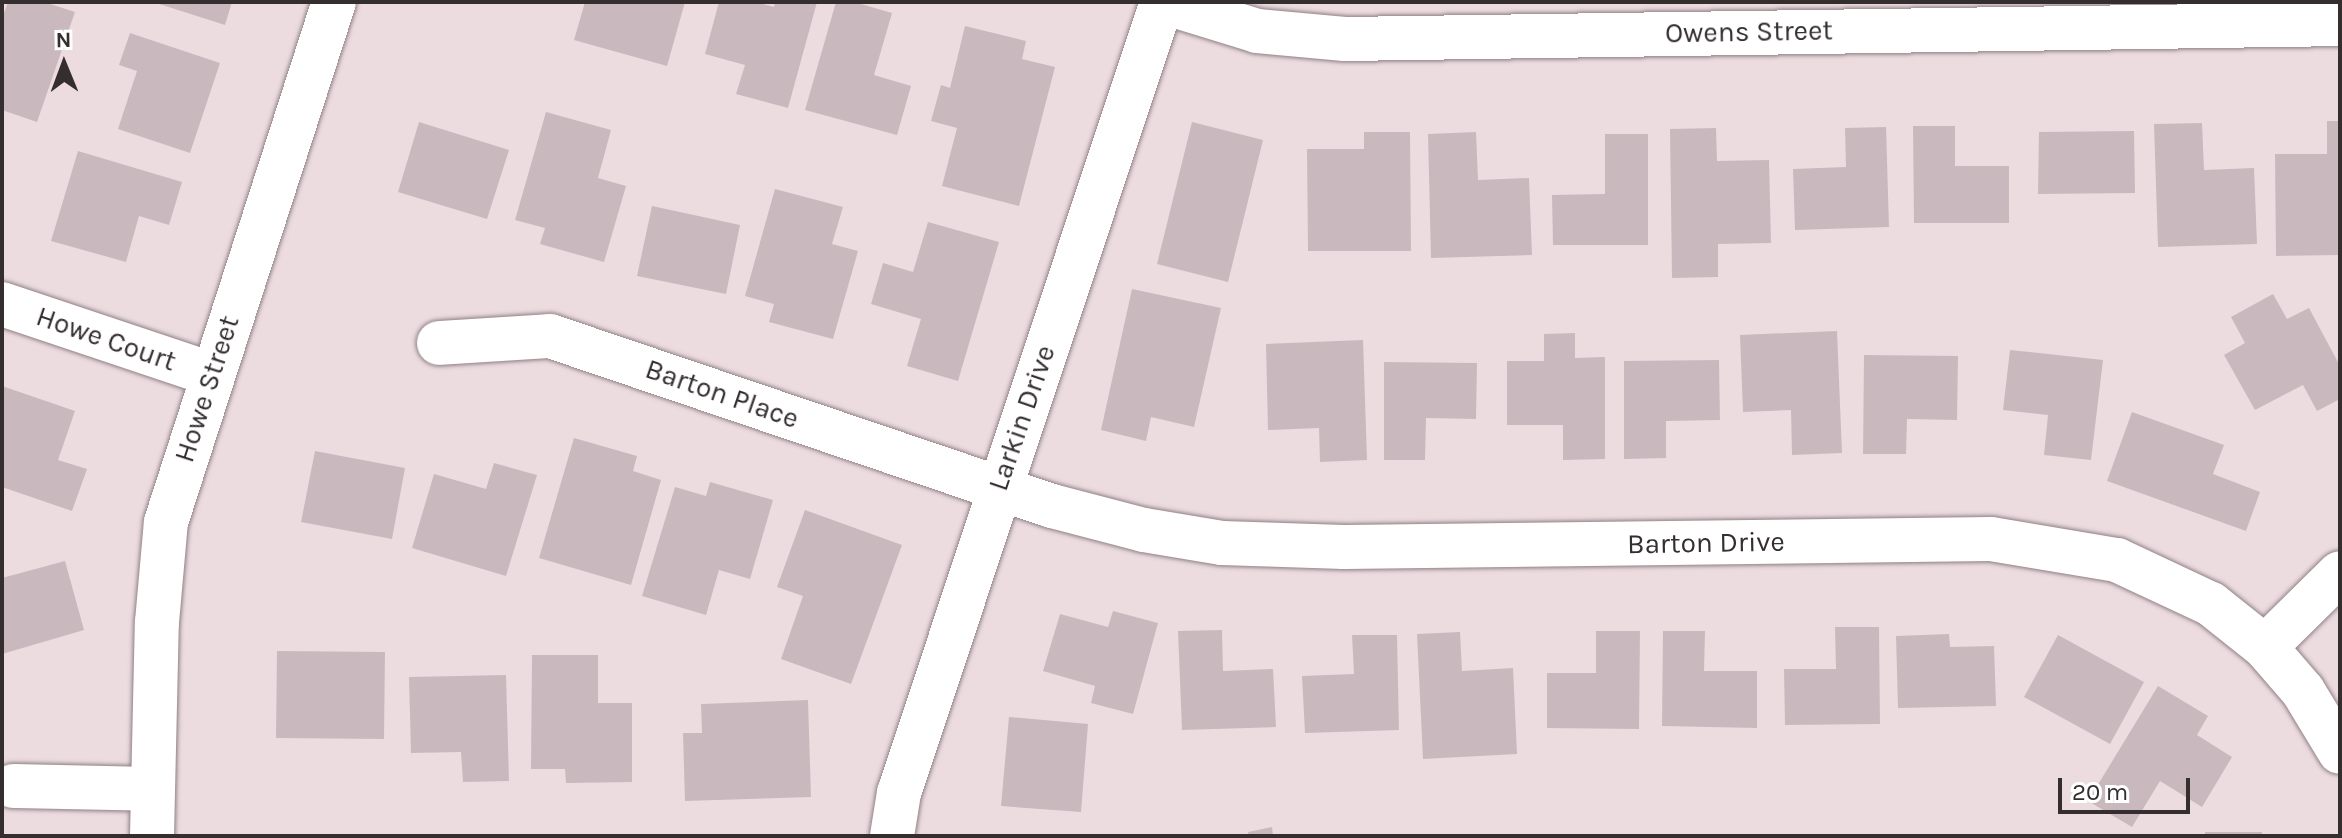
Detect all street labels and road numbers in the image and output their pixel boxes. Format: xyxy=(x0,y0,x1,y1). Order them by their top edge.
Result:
street label: Owens Street xyxy=(1665,14,1833,50)
street label: Howe Court xyxy=(32,299,180,379)
street label: Howe Street xyxy=(168,311,246,467)
street label: Larkin Drive xyxy=(981,341,1063,495)
street label: Barton Place xyxy=(641,352,803,436)
street label: Barton Drive xyxy=(1627,525,1785,561)

